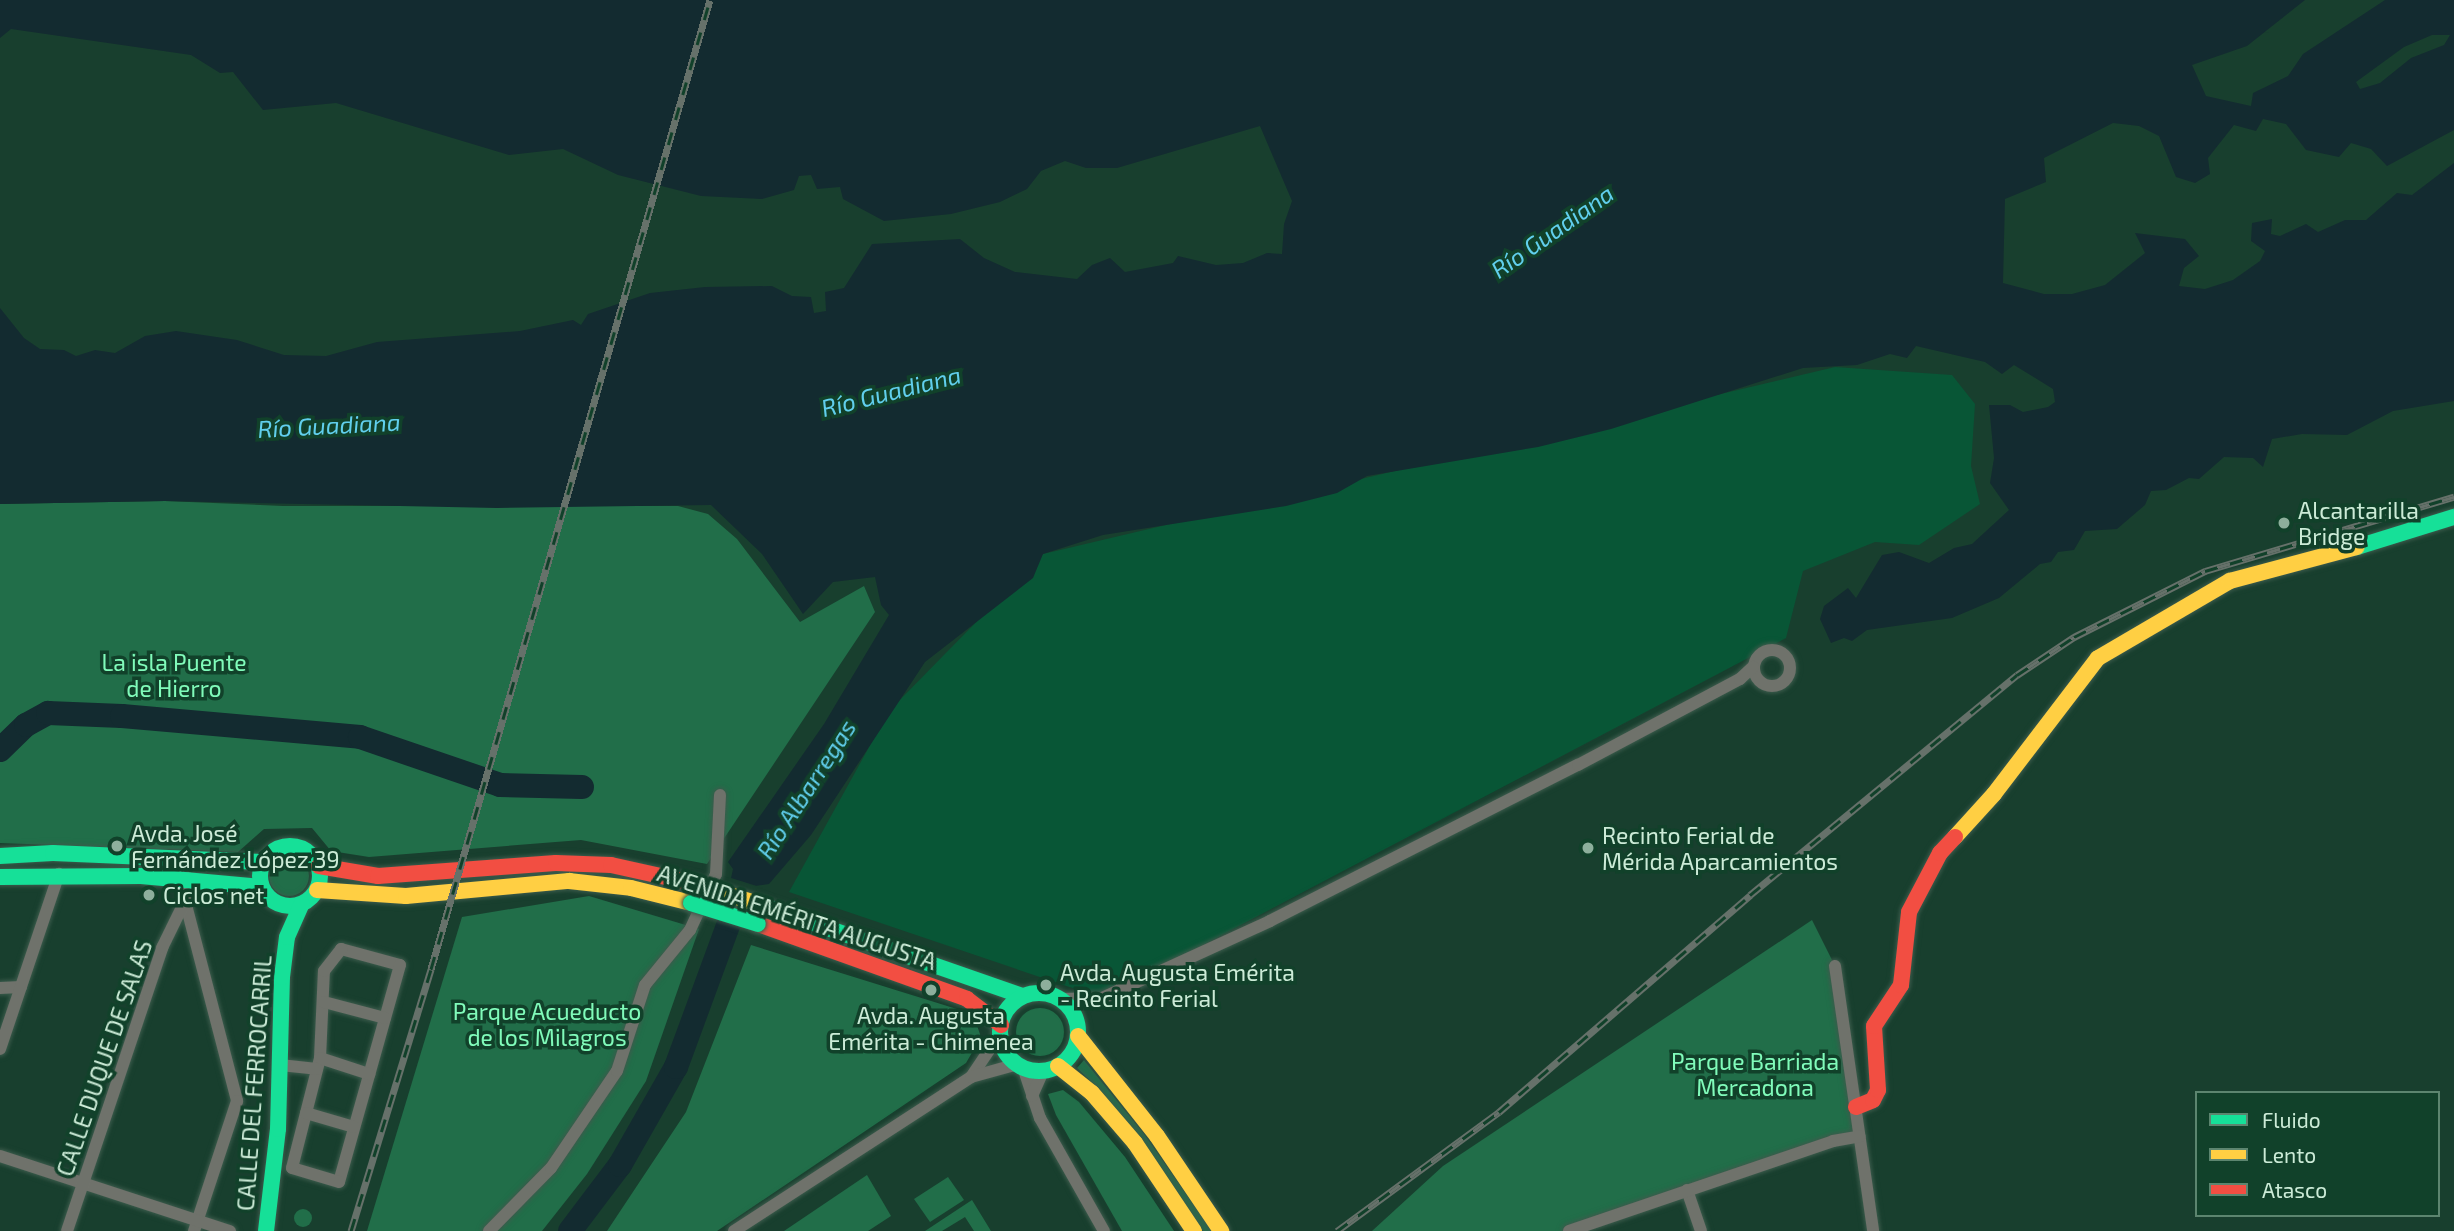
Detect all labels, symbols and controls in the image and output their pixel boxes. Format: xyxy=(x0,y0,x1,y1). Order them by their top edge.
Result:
water label: Río Guadiana xyxy=(1485,178,1619,284)
water label: Río Guadiana xyxy=(818,360,964,422)
water label: Río Guadiana xyxy=(257,407,401,443)
place label: Alcantarilla Bridge xyxy=(2298,496,2419,550)
marker: Alcantarilla Bridge xyxy=(2276,515,2292,531)
park label: La isla Puente de Hierro xyxy=(101,648,247,702)
water label: Río Albarregas xyxy=(750,714,862,864)
place label: Avda. José Fernández López 39 xyxy=(131,819,340,873)
place label: Recinto Ferial de Mérida Aparcamientos xyxy=(1602,821,1839,875)
marker: Avda. José Fernández López 39 xyxy=(109,838,125,854)
marker: Recinto Ferial de Mérida Aparcamientos xyxy=(1580,840,1596,856)
street label: AVENIDA EMÉRITA AUGUSTA xyxy=(653,859,941,975)
place label: Ciclos net xyxy=(163,881,264,909)
marker: Ciclos net xyxy=(141,887,157,903)
street label: CALLE DUQUE DE SALAS xyxy=(51,936,157,1180)
street label: CALLE DEL FERROCARRIL xyxy=(231,954,277,1212)
place label: Avda. Augusta Emérita - Recinto Ferial xyxy=(1060,958,1295,1012)
marker: Avda. Augusta Emérita - Recinto Ferial xyxy=(1038,977,1054,993)
marker: Avda. Augusta Emérita - Chimenea xyxy=(923,982,939,998)
park label: Parque Acueducto de los Milagros xyxy=(452,997,642,1051)
place label: Avda. Augusta Emérita - Chimenea xyxy=(828,1001,1034,1055)
park label: Parque Barriada Mercadona xyxy=(1671,1047,1839,1101)
legend xyxy=(2195,1091,2440,1217)
text: Fluido xyxy=(2262,1107,2321,1132)
text: Lento xyxy=(2262,1142,2316,1167)
text: Atasco xyxy=(2262,1177,2327,1202)

